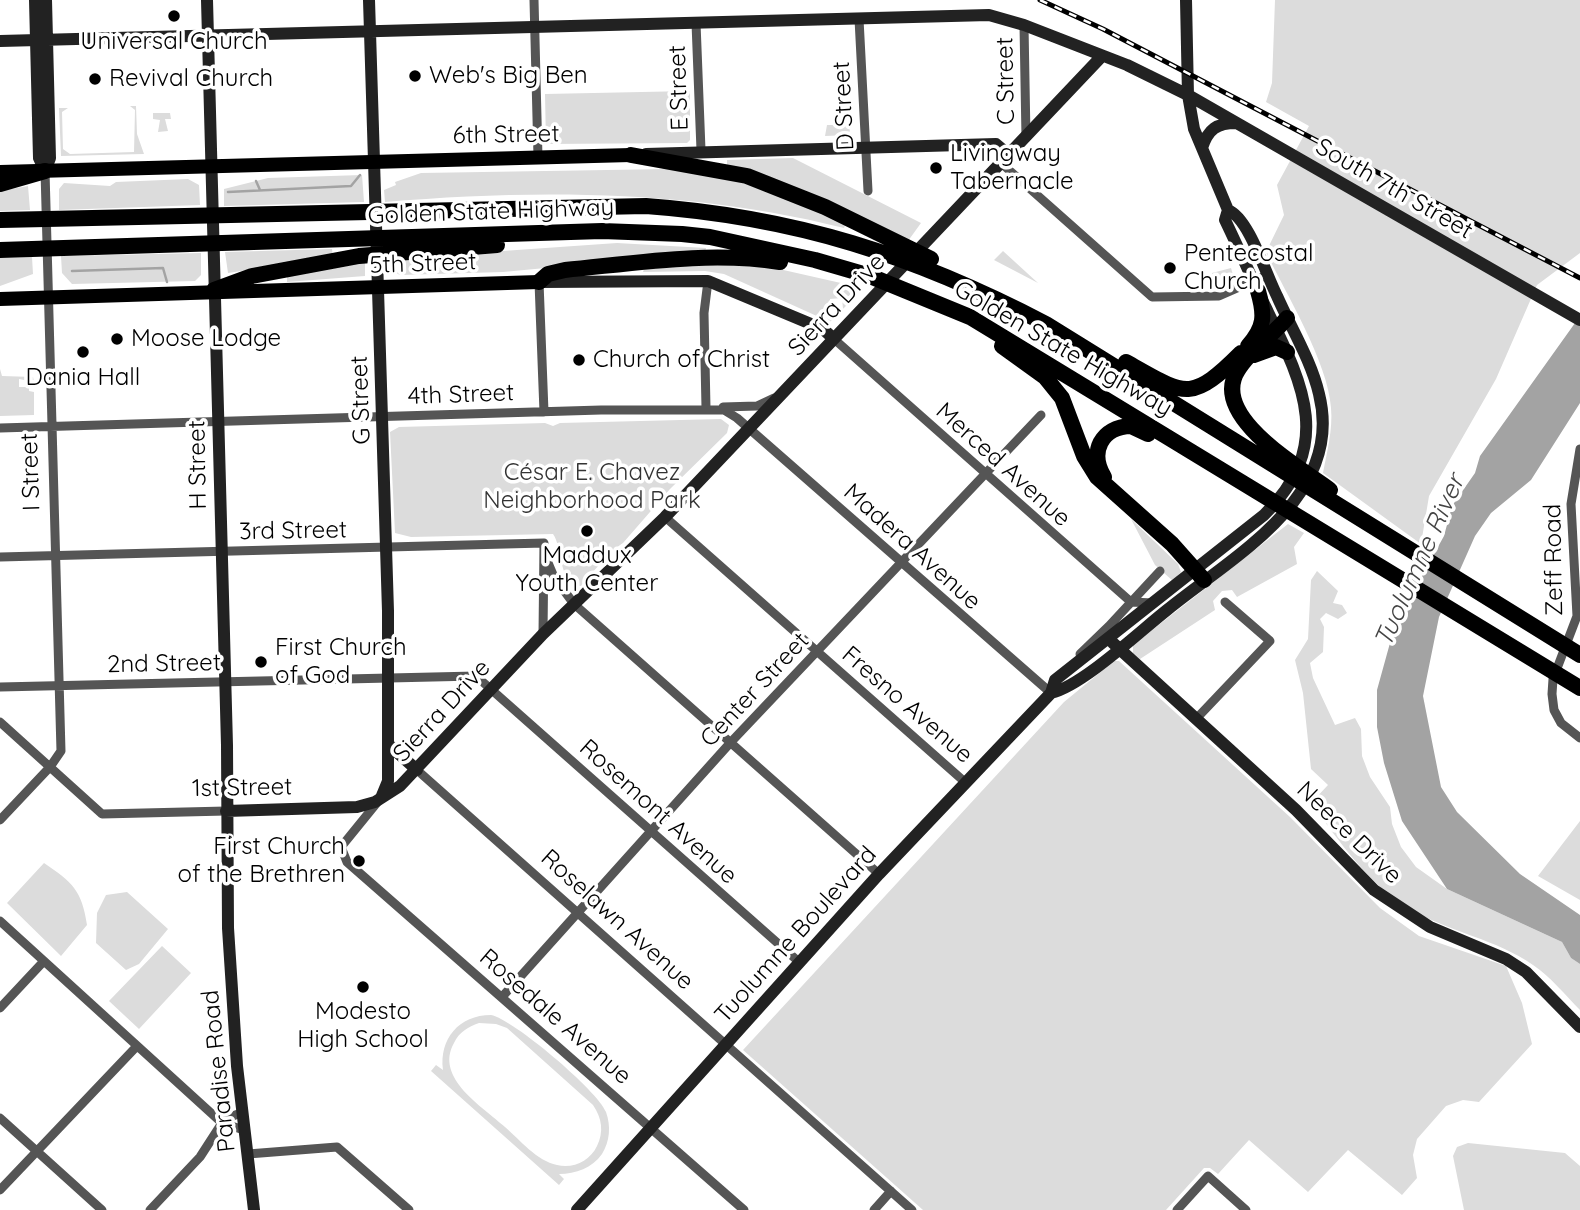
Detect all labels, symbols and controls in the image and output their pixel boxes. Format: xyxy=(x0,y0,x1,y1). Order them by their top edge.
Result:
marker: Universal Church xyxy=(166,8,182,24)
place label: Universal Church xyxy=(80,28,268,56)
street label: C Street xyxy=(991,37,1021,125)
street label: E Street xyxy=(663,45,695,131)
street label: D Street xyxy=(827,61,861,151)
place label: Web's Big Ben xyxy=(429,62,588,90)
place label: Revival Church xyxy=(109,65,273,93)
marker: Web's Big Ben xyxy=(407,68,423,84)
marker: Revival Church xyxy=(87,71,103,87)
street label: 6th Street xyxy=(452,120,560,150)
street label: South 7th Street xyxy=(1311,132,1477,246)
place label: Livingway Tabernacle xyxy=(950,140,1074,196)
marker: Livingway Tabernacle xyxy=(928,160,944,176)
street label: Golden State Highway xyxy=(367,193,615,231)
place label: Pentecostal Church xyxy=(1184,240,1313,296)
street label: 5th Street xyxy=(369,248,477,280)
street label: Sierra Drive xyxy=(782,248,892,362)
marker: Pentecostal Church xyxy=(1162,260,1178,276)
street label: Golden State Highway xyxy=(949,275,1177,423)
place label: Moose Lodge xyxy=(131,325,281,353)
marker: Moose Lodge xyxy=(109,331,125,347)
marker: Dania Hall xyxy=(75,344,91,360)
place label: Church of Christ xyxy=(593,346,770,374)
marker: Church of Christ xyxy=(571,352,587,368)
street label: G Street xyxy=(345,355,377,445)
place label: Dania Hall xyxy=(26,364,140,392)
street label: 4th Street xyxy=(407,379,515,411)
street label: Merced Avenue xyxy=(930,397,1076,533)
street label: H Street xyxy=(183,420,213,510)
street label: I Street xyxy=(15,432,47,512)
park label: César E. Chavez Neighborhood Park xyxy=(483,459,701,515)
water label: Tuolumne River xyxy=(1368,470,1472,652)
street label: Madera Avenue xyxy=(837,478,987,616)
street label: Zeff Road xyxy=(1539,504,1569,616)
street label: 3rd Street xyxy=(239,516,347,546)
marker: Maddux Youth Center xyxy=(579,523,595,539)
place label: Maddux Youth Center xyxy=(516,542,658,598)
street label: Center Street xyxy=(695,627,815,753)
place label: First Church of God xyxy=(275,634,407,690)
street label: Fresno Avenue xyxy=(836,640,978,770)
street label: 2nd Street xyxy=(107,649,221,679)
marker: First Church of God xyxy=(253,654,269,670)
street label: Sierra Drive xyxy=(387,654,497,768)
street label: Rosemont Avenue xyxy=(573,734,743,890)
street label: 1st Street xyxy=(192,773,292,803)
street label: Neece Drive xyxy=(1290,776,1408,890)
place label: First Church of the Brethren xyxy=(178,833,345,889)
street label: Tuolumne Boulevard xyxy=(709,841,883,1029)
street label: Roselawn Avenue xyxy=(535,844,699,996)
marker: First Church of the Brethren xyxy=(351,853,367,869)
street label: Rosedale Avenue xyxy=(473,943,637,1091)
marker: Modesto High School xyxy=(355,979,371,995)
street label: Paradise Road xyxy=(196,989,242,1153)
place label: Modesto High School xyxy=(297,998,429,1054)

